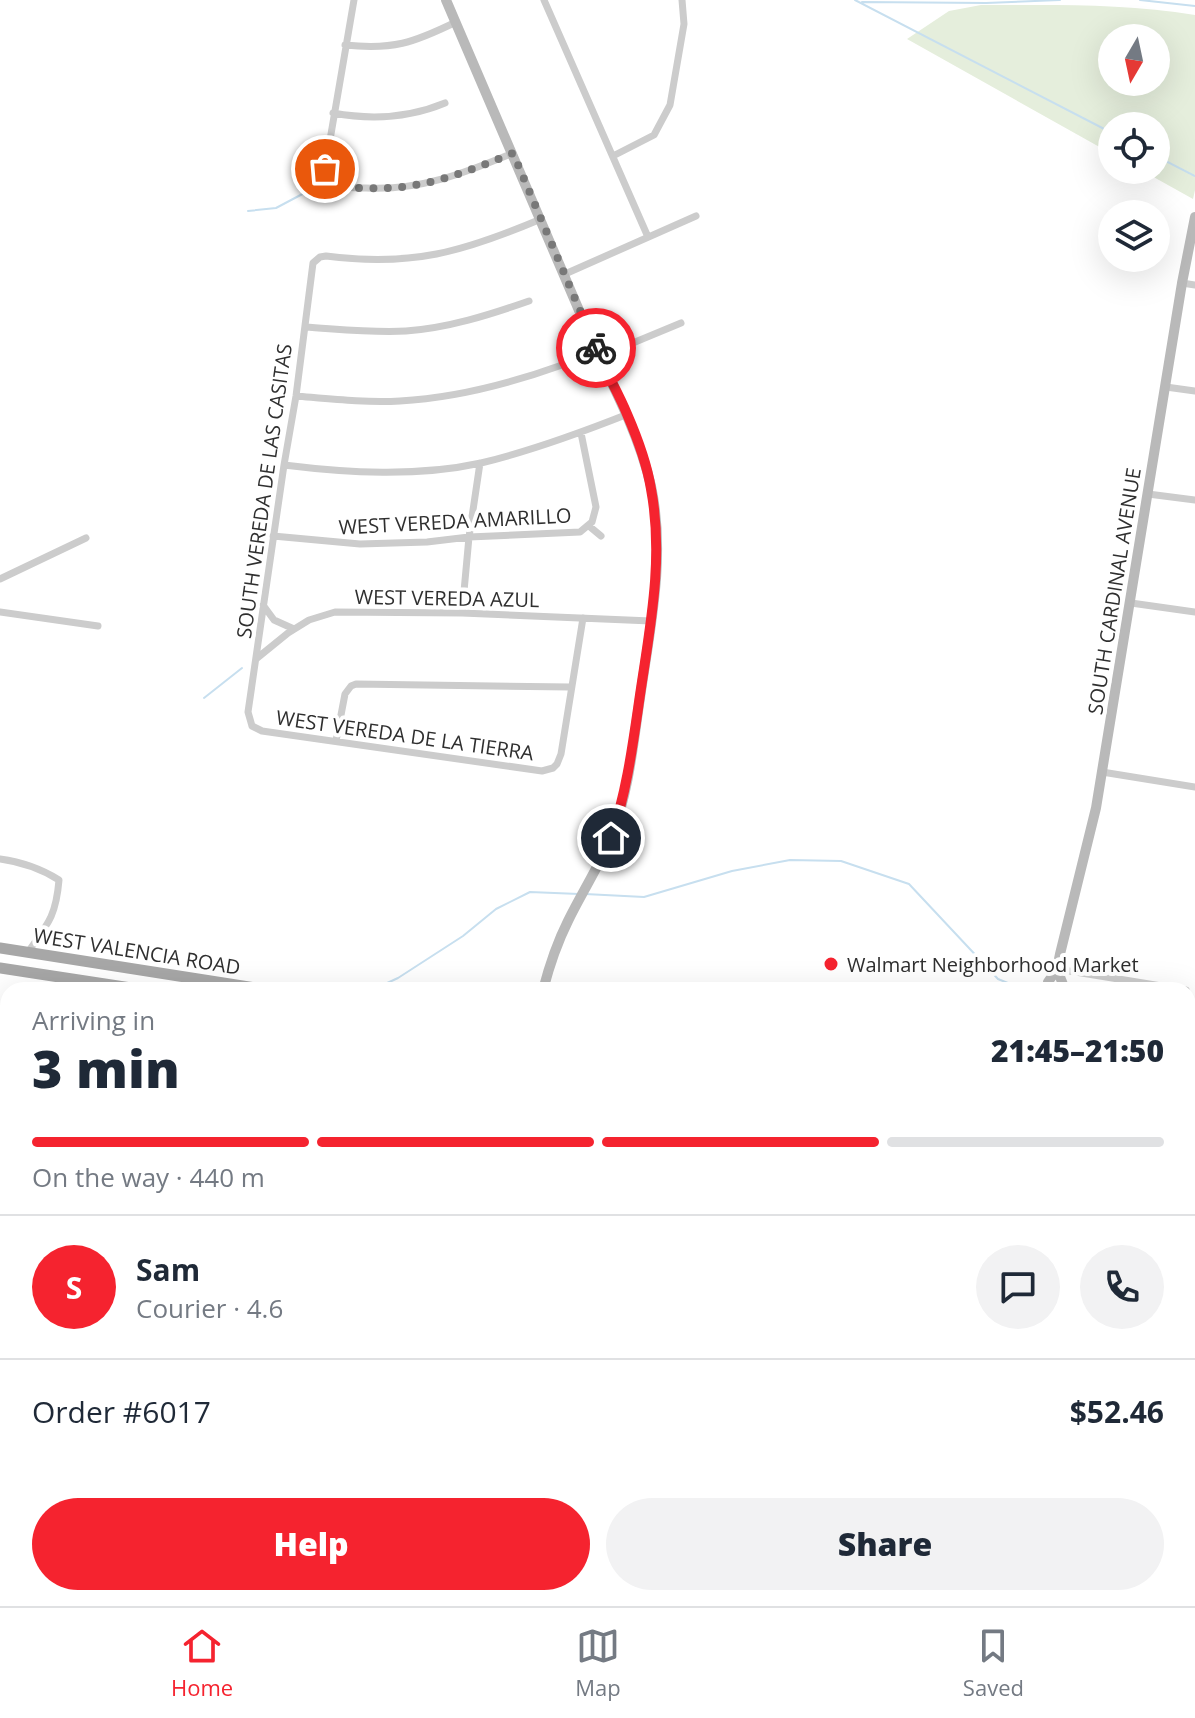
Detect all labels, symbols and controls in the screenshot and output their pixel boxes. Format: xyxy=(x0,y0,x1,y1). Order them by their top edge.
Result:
north arrow xyxy=(1098,24,1170,96)
map controls xyxy=(1098,24,1170,272)
button: locate xyxy=(1098,112,1170,184)
pin xyxy=(291,135,359,203)
icon: bag xyxy=(303,147,347,191)
button: layers xyxy=(1098,200,1170,272)
courier xyxy=(556,308,636,388)
icon: bike xyxy=(574,326,618,370)
street label: SOUTH VEREDA DE LAS CASITAS xyxy=(230,342,298,640)
street label: SOUTH CARDINAL AVENUE xyxy=(1081,466,1147,716)
street label: WEST VEREDA AMARILLO xyxy=(338,501,572,541)
street label: WEST VEREDA AZUL xyxy=(354,583,540,613)
street label: WEST VEREDA DE LA TIERRA xyxy=(275,704,536,766)
pin xyxy=(577,804,645,872)
icon: home xyxy=(589,816,633,860)
street label: WEST VALENCIA ROAD xyxy=(32,921,242,981)
place label: Walmart Neighborhood Market xyxy=(847,951,1139,978)
marker: Walmart Neighborhood Market xyxy=(822,955,840,973)
text: Arriving in xyxy=(32,1002,155,1038)
text: 21:45–21:50 xyxy=(991,1030,1164,1071)
text: 3 min xyxy=(32,1032,180,1103)
text: On the way · 440 m xyxy=(32,1159,265,1195)
button: chat xyxy=(976,1245,1060,1329)
button: phone xyxy=(1080,1245,1164,1329)
text: Sam xyxy=(136,1249,200,1290)
text: S xyxy=(66,1267,82,1308)
text: Courier · 4.6 xyxy=(136,1290,283,1326)
text: Order #6017 xyxy=(32,1391,211,1432)
text: $52.46 xyxy=(1070,1391,1164,1432)
button: Help xyxy=(32,1498,590,1590)
button: Share xyxy=(606,1498,1164,1590)
tab: Home xyxy=(171,1624,233,1702)
tab: Map xyxy=(575,1624,621,1702)
tab: Saved xyxy=(963,1624,1024,1702)

